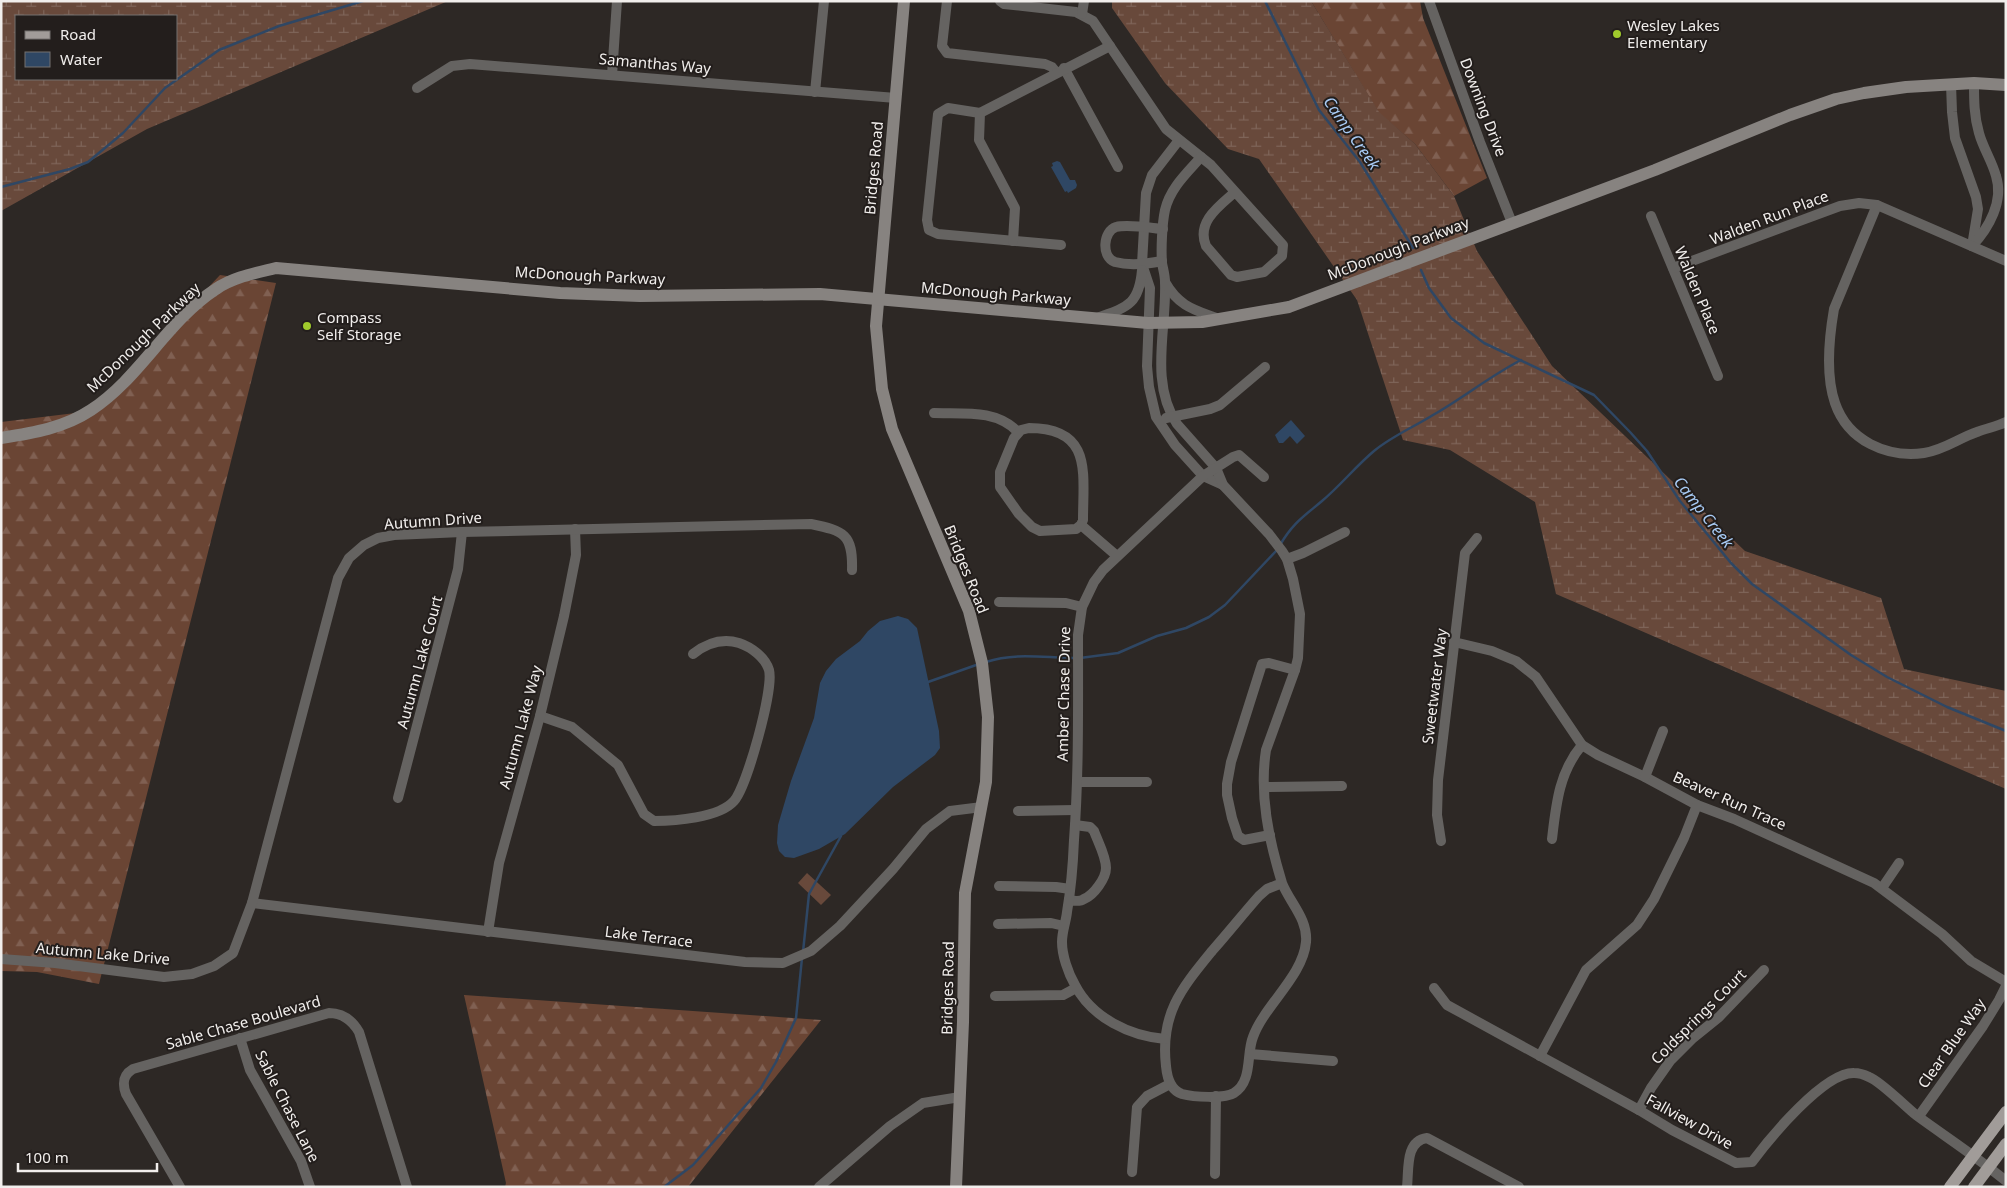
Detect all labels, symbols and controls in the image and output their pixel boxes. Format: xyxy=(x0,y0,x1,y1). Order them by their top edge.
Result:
legend xyxy=(15,15,178,80)
place label: Wesley Lakes Elementary xyxy=(1627,15,1720,52)
text: Road xyxy=(60,24,96,44)
marker: Wesley Lakes Elementary xyxy=(1611,28,1623,40)
street label: Samanthas Way xyxy=(598,48,712,78)
text: Water xyxy=(60,49,102,69)
street label: Downing Drive xyxy=(1456,55,1512,159)
water label: Camp Creek xyxy=(1319,92,1386,175)
street label: Bridges Road xyxy=(859,120,887,216)
street label: Walden Run Place xyxy=(1707,185,1831,249)
street label: McDonough Parkway xyxy=(1324,212,1472,284)
street label: Walden Place xyxy=(1670,243,1726,337)
street label: McDonough Parkway xyxy=(514,261,666,289)
street label: McDonough Parkway xyxy=(920,276,1072,310)
street label: McDonough Parkway xyxy=(82,277,204,396)
place label: Compass Self Storage xyxy=(317,307,401,344)
marker: Compass Self Storage xyxy=(301,320,313,332)
water label: Camp Creek xyxy=(1669,472,1740,553)
street label: Autumn Drive xyxy=(383,507,483,533)
street label: Bridges Road xyxy=(940,522,994,616)
street label: Autumn Lake Court xyxy=(392,593,447,731)
street label: Amber Chase Drive xyxy=(1052,626,1074,762)
street label: Sweetwater Way xyxy=(1417,627,1451,745)
street label: Autumn Lake Way xyxy=(494,663,546,791)
street label: Beaver Run Trace xyxy=(1670,766,1790,834)
street label: Lake Terrace xyxy=(604,921,694,951)
street label: Autumn Lake Drive xyxy=(35,937,171,969)
street label: Bridges Road xyxy=(936,941,958,1035)
street label: Coldsprings Court xyxy=(1646,964,1750,1068)
street label: Sable Chase Boulevard xyxy=(163,990,323,1054)
street label: Clear Blue Way xyxy=(1913,994,1990,1092)
street label: Sable Chase Lane xyxy=(251,1047,325,1165)
street label: Fallview Drive xyxy=(1643,1089,1737,1153)
scale bar xyxy=(18,1140,156,1172)
text: 100 m xyxy=(25,1147,69,1167)

